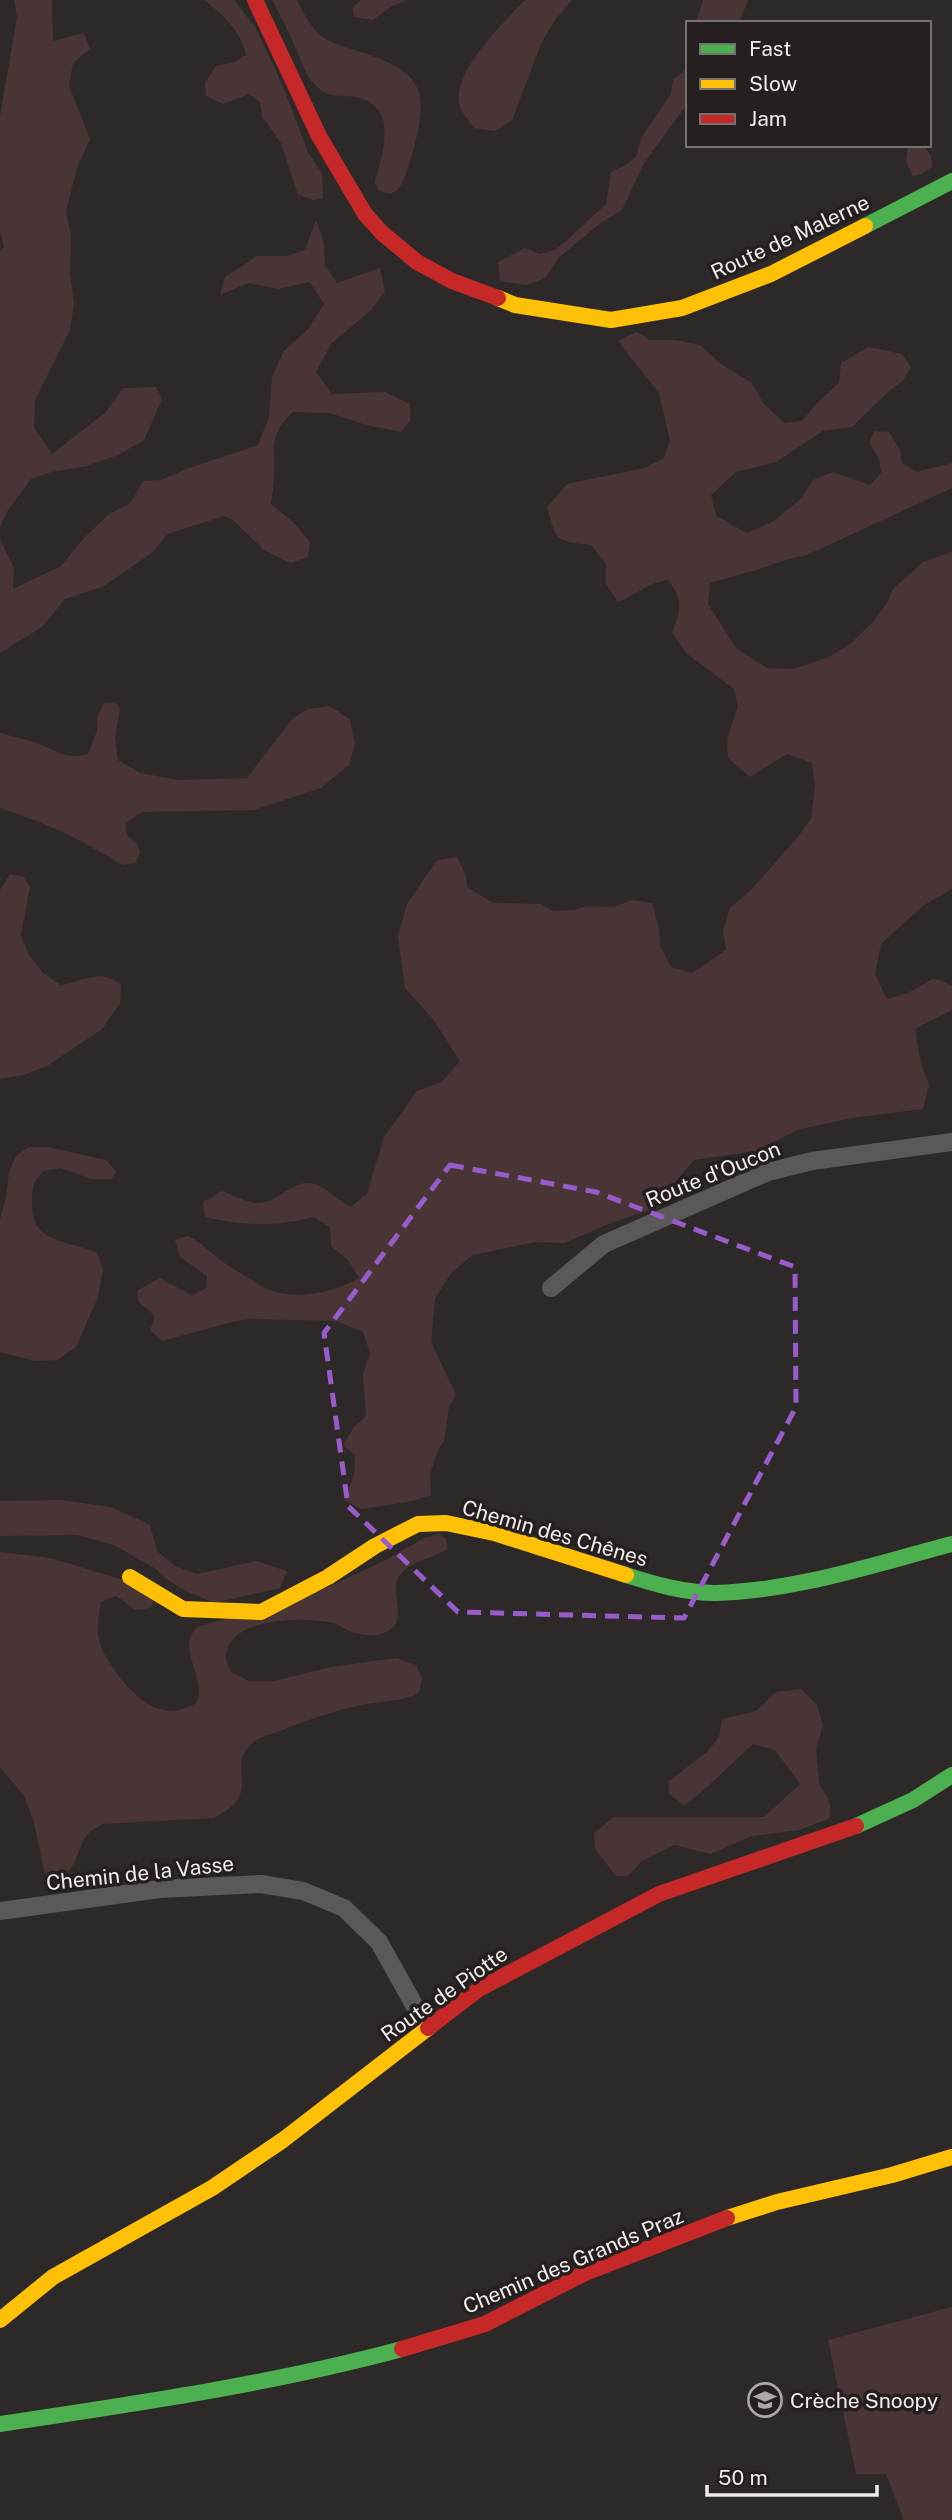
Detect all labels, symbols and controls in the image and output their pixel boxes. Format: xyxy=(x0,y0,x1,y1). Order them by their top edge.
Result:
legend xyxy=(686,21,931,147)
text: Fast xyxy=(749,36,791,61)
text: Slow xyxy=(749,71,797,96)
text: Jam xyxy=(749,106,787,131)
street label: Route de Malerne xyxy=(707,189,873,285)
street label: Route d'Oucon xyxy=(642,1136,784,1212)
street label: Chemin des Chênes xyxy=(459,1495,651,1571)
street label: Chemin de la Vasse xyxy=(45,1851,235,1895)
street label: Route de Piotte xyxy=(376,1941,512,2047)
street label: Chemin des Grands Praz xyxy=(459,2203,687,2319)
school or university icon: Crèche Snoopy xyxy=(746,2381,784,2419)
place label: Crèche Snoopy xyxy=(790,2388,938,2413)
scale bar xyxy=(707,2454,877,2498)
text: 50 m xyxy=(718,2465,768,2490)

